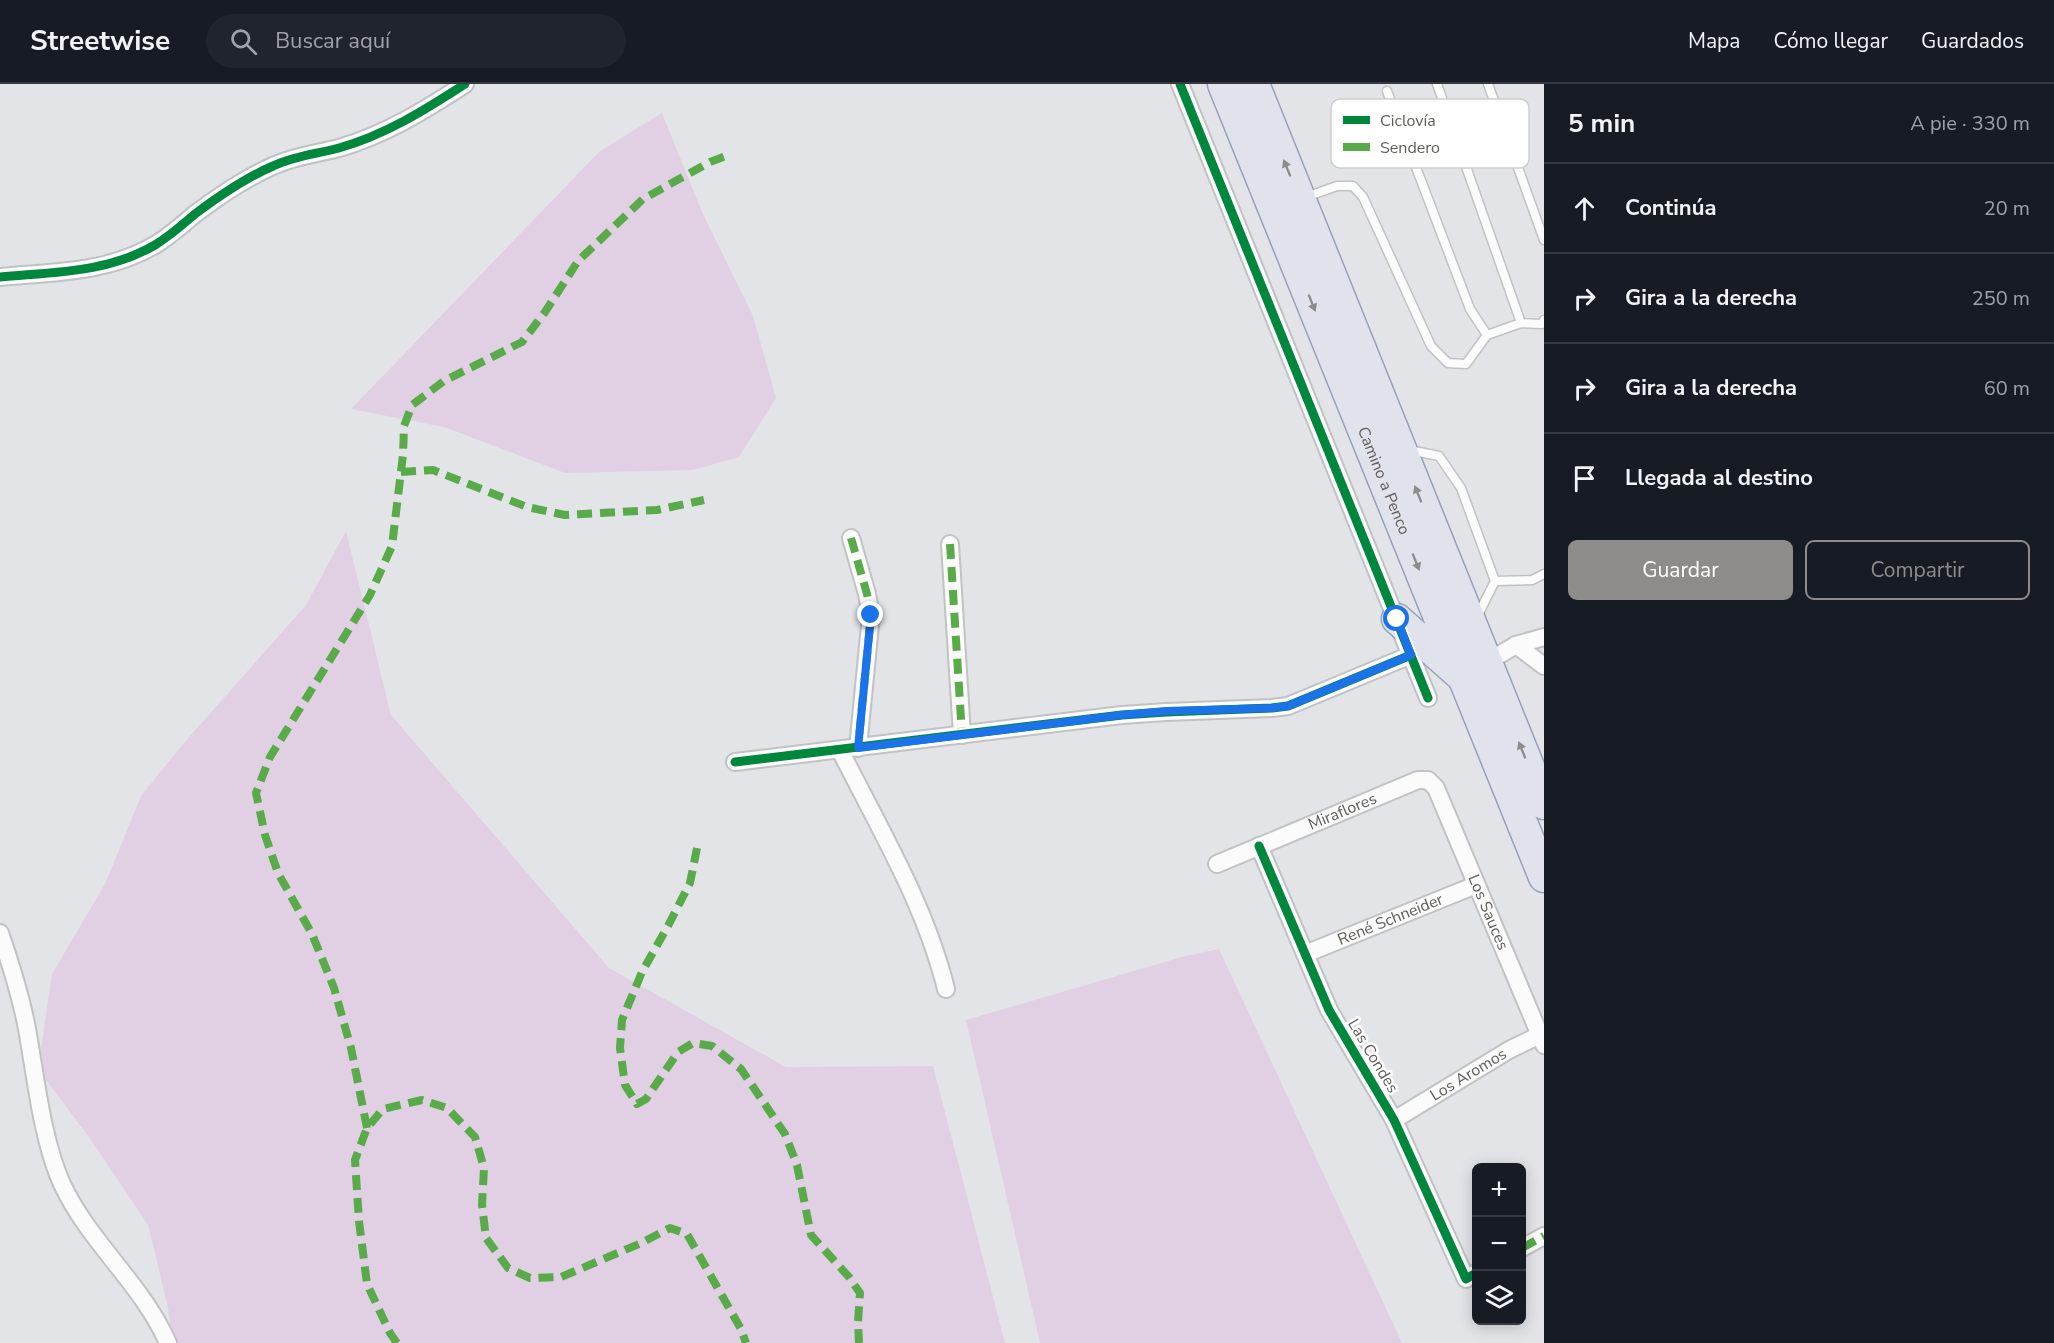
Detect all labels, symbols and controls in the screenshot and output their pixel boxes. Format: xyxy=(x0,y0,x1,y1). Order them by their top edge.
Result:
search box xyxy=(206,14,626,68)
text: Streetwise xyxy=(30,22,170,60)
icon: search xyxy=(227,25,260,58)
text: Buscar aquí xyxy=(275,26,390,56)
text: Mapa xyxy=(1688,27,1740,55)
text: Cómo llegar xyxy=(1773,27,1888,55)
text: Guardados xyxy=(1921,27,2024,55)
legend xyxy=(1331,99,1529,168)
text: 5 min xyxy=(1568,106,1635,141)
text: Ciclovía xyxy=(1380,110,1436,132)
text: A pie · 330 m xyxy=(1910,110,2030,137)
text: Sendero xyxy=(1380,137,1440,159)
one-way arrow xyxy=(1282,159,1291,177)
icon: ahead xyxy=(1568,192,1601,225)
text: Continúa xyxy=(1625,193,1716,223)
text: 20 m xyxy=(1984,195,2030,222)
icon: right xyxy=(1568,282,1601,315)
text: Gira a la derecha xyxy=(1625,283,1797,313)
text: 250 m xyxy=(1972,285,2030,312)
one-way arrow xyxy=(1308,294,1317,312)
icon: right xyxy=(1568,372,1601,405)
text: Gira a la derecha xyxy=(1625,373,1797,403)
text: 60 m xyxy=(1984,375,2030,402)
street label: Camino a Penco xyxy=(1352,423,1415,538)
icon: arrive xyxy=(1568,462,1601,495)
text: Llegada al destino xyxy=(1625,463,1813,493)
one-way arrow xyxy=(1413,485,1423,503)
button: Guardar xyxy=(1568,540,1793,600)
button: Compartir xyxy=(1805,540,2030,600)
one-way arrow xyxy=(1411,553,1421,571)
route end xyxy=(857,601,883,627)
route start xyxy=(1383,605,1409,631)
one-way arrow xyxy=(1517,741,1526,759)
street label: Miraflores xyxy=(1305,787,1380,836)
street label: Los Sauces xyxy=(1463,871,1514,954)
street label: René Schneider xyxy=(1334,888,1447,951)
street label: Las Condes xyxy=(1342,1015,1404,1097)
street label: Los Aromos xyxy=(1426,1043,1511,1106)
map controls xyxy=(1472,1163,1526,1325)
button: + xyxy=(1472,1163,1526,1217)
button: − xyxy=(1472,1217,1526,1271)
button: layers xyxy=(1472,1271,1526,1325)

